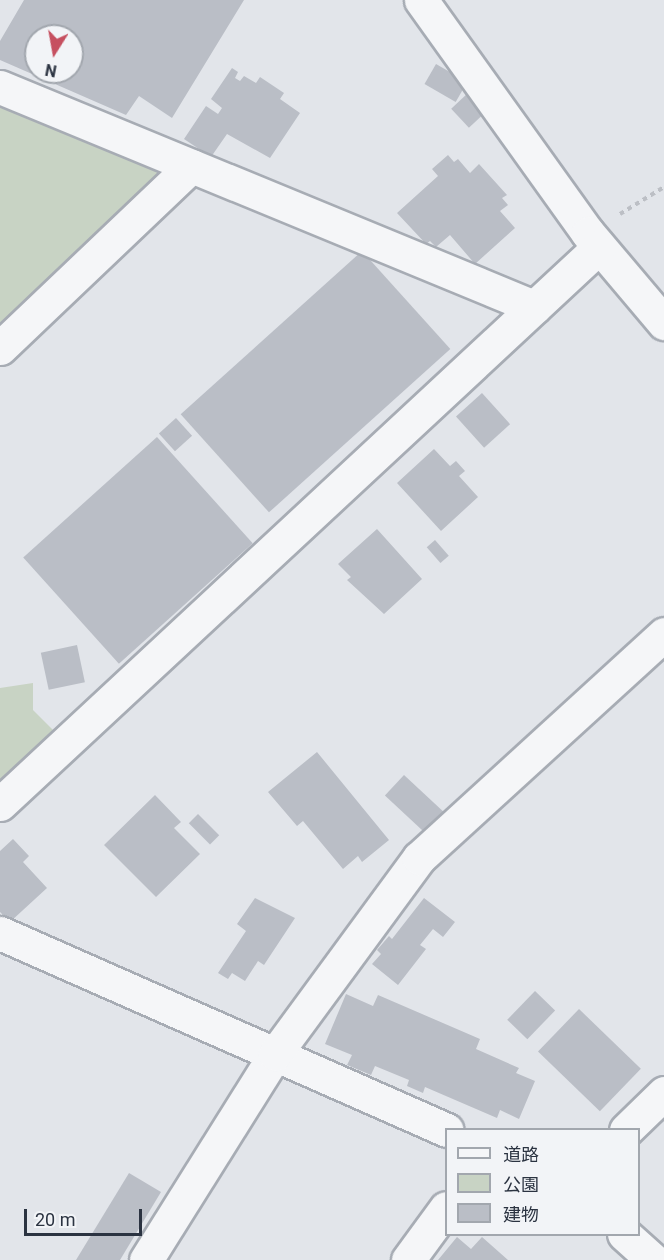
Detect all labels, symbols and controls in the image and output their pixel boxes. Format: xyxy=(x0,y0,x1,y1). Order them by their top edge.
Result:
north arrow xyxy=(24,24,84,84)
text: N xyxy=(44,60,58,81)
legend xyxy=(445,1128,640,1236)
text: 道路 xyxy=(503,1144,539,1165)
text: 公園 xyxy=(503,1174,539,1195)
scale bar xyxy=(27,1197,146,1235)
text: 建物 xyxy=(503,1204,539,1225)
text: 20 m xyxy=(35,1209,75,1230)

